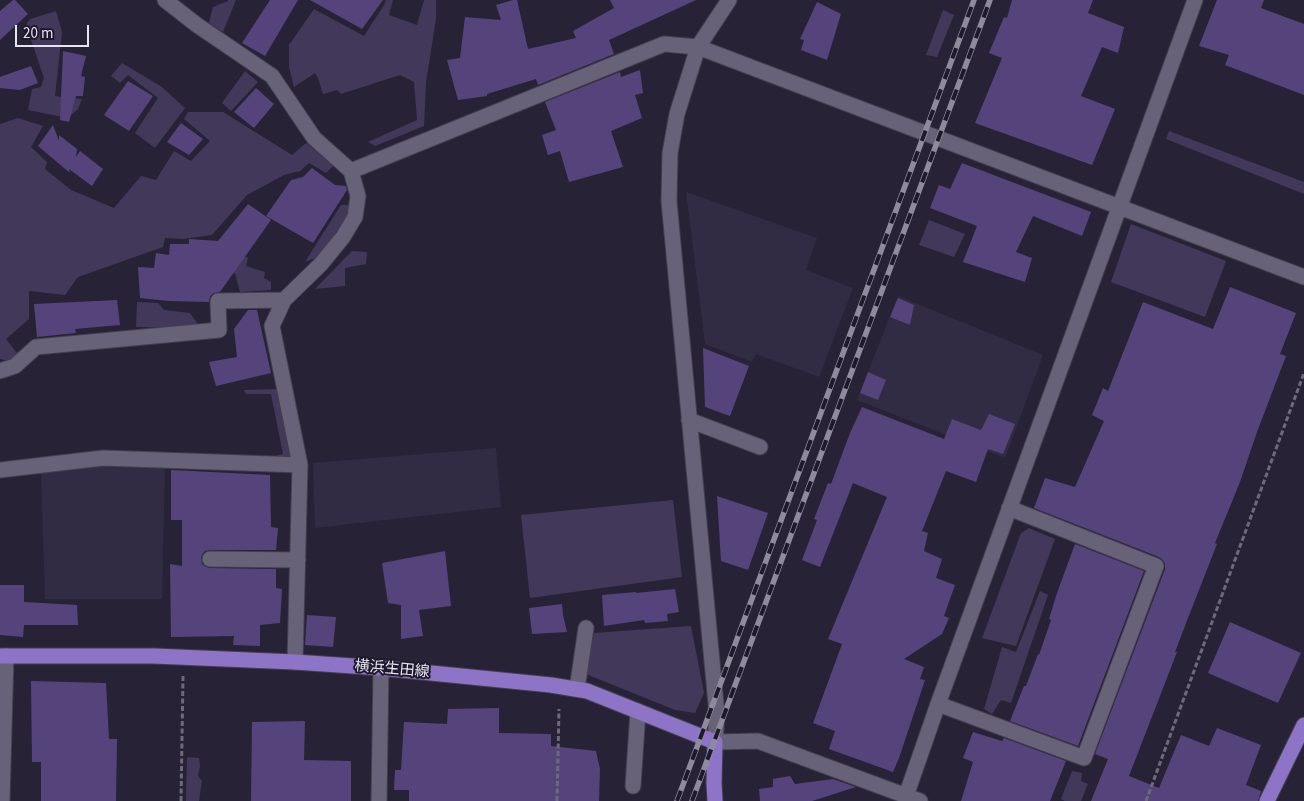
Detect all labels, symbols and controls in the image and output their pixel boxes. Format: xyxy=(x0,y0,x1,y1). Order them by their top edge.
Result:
scale bar xyxy=(18,15,91,47)
text: 20 m xyxy=(23,23,53,44)
street label: 横浜生田線 xyxy=(354,658,430,682)

